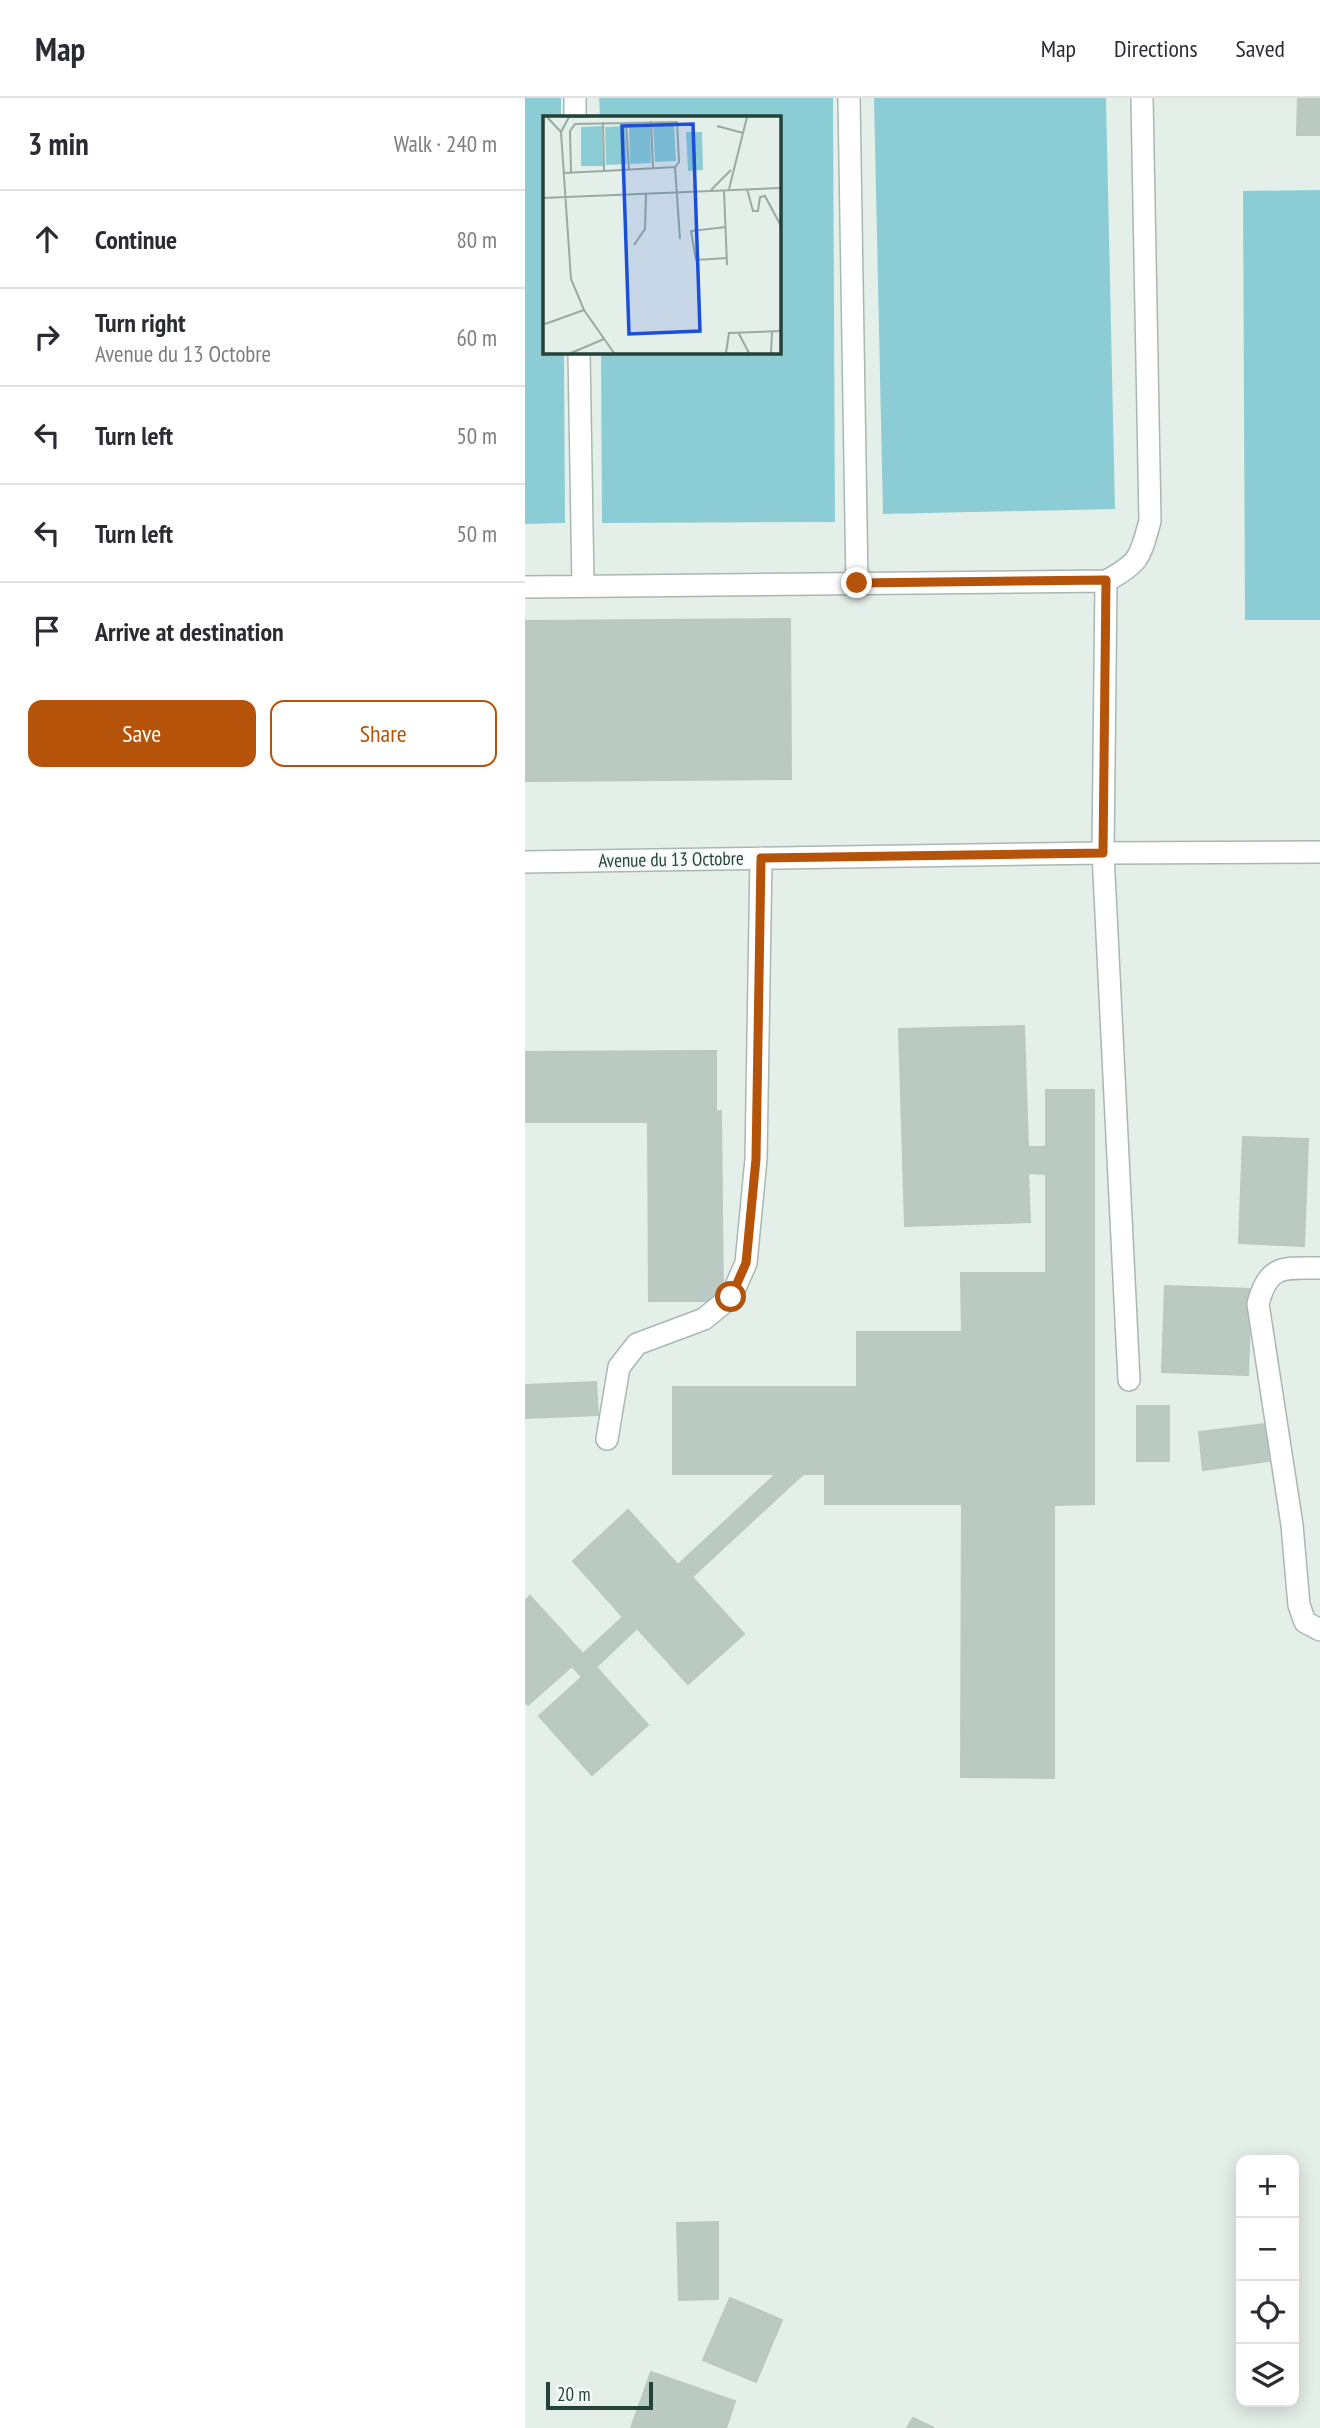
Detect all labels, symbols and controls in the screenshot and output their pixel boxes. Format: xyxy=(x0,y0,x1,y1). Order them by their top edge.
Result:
text: Map xyxy=(35,27,85,70)
text: Map xyxy=(1041,33,1076,64)
text: Directions xyxy=(1114,33,1198,64)
text: Saved xyxy=(1236,33,1285,64)
inset map xyxy=(543,116,781,354)
text: 3 min xyxy=(28,124,89,163)
text: Walk · 240 m xyxy=(394,129,497,158)
icon: ahead xyxy=(28,220,66,258)
text: Continue xyxy=(95,223,177,256)
text: 80 m xyxy=(456,225,497,254)
text: Turn right xyxy=(95,306,186,339)
icon: right xyxy=(28,318,66,356)
text: 60 m xyxy=(456,323,497,352)
text: Avenue du 13 Octobre xyxy=(95,339,271,368)
icon: left xyxy=(28,416,66,454)
text: Turn left xyxy=(95,419,173,452)
text: 50 m xyxy=(456,421,497,450)
icon: left xyxy=(28,514,66,552)
text: Turn left xyxy=(95,517,173,550)
text: 50 m xyxy=(456,519,497,548)
route end xyxy=(841,567,872,598)
icon: arrive xyxy=(28,612,66,650)
text: Arrive at destination xyxy=(95,615,284,648)
button: Save xyxy=(28,700,256,767)
button: Share xyxy=(270,700,497,767)
street label: Avenue du 13 Octobre xyxy=(598,846,744,872)
route start xyxy=(715,1281,746,1312)
map controls xyxy=(1236,2155,1299,2407)
button: + xyxy=(1236,2155,1299,2218)
button: − xyxy=(1236,2218,1299,2281)
button: locate xyxy=(1236,2281,1299,2344)
button: layers xyxy=(1236,2344,1299,2407)
scale bar xyxy=(546,2379,653,2411)
text: 20 m xyxy=(557,2382,591,2406)

